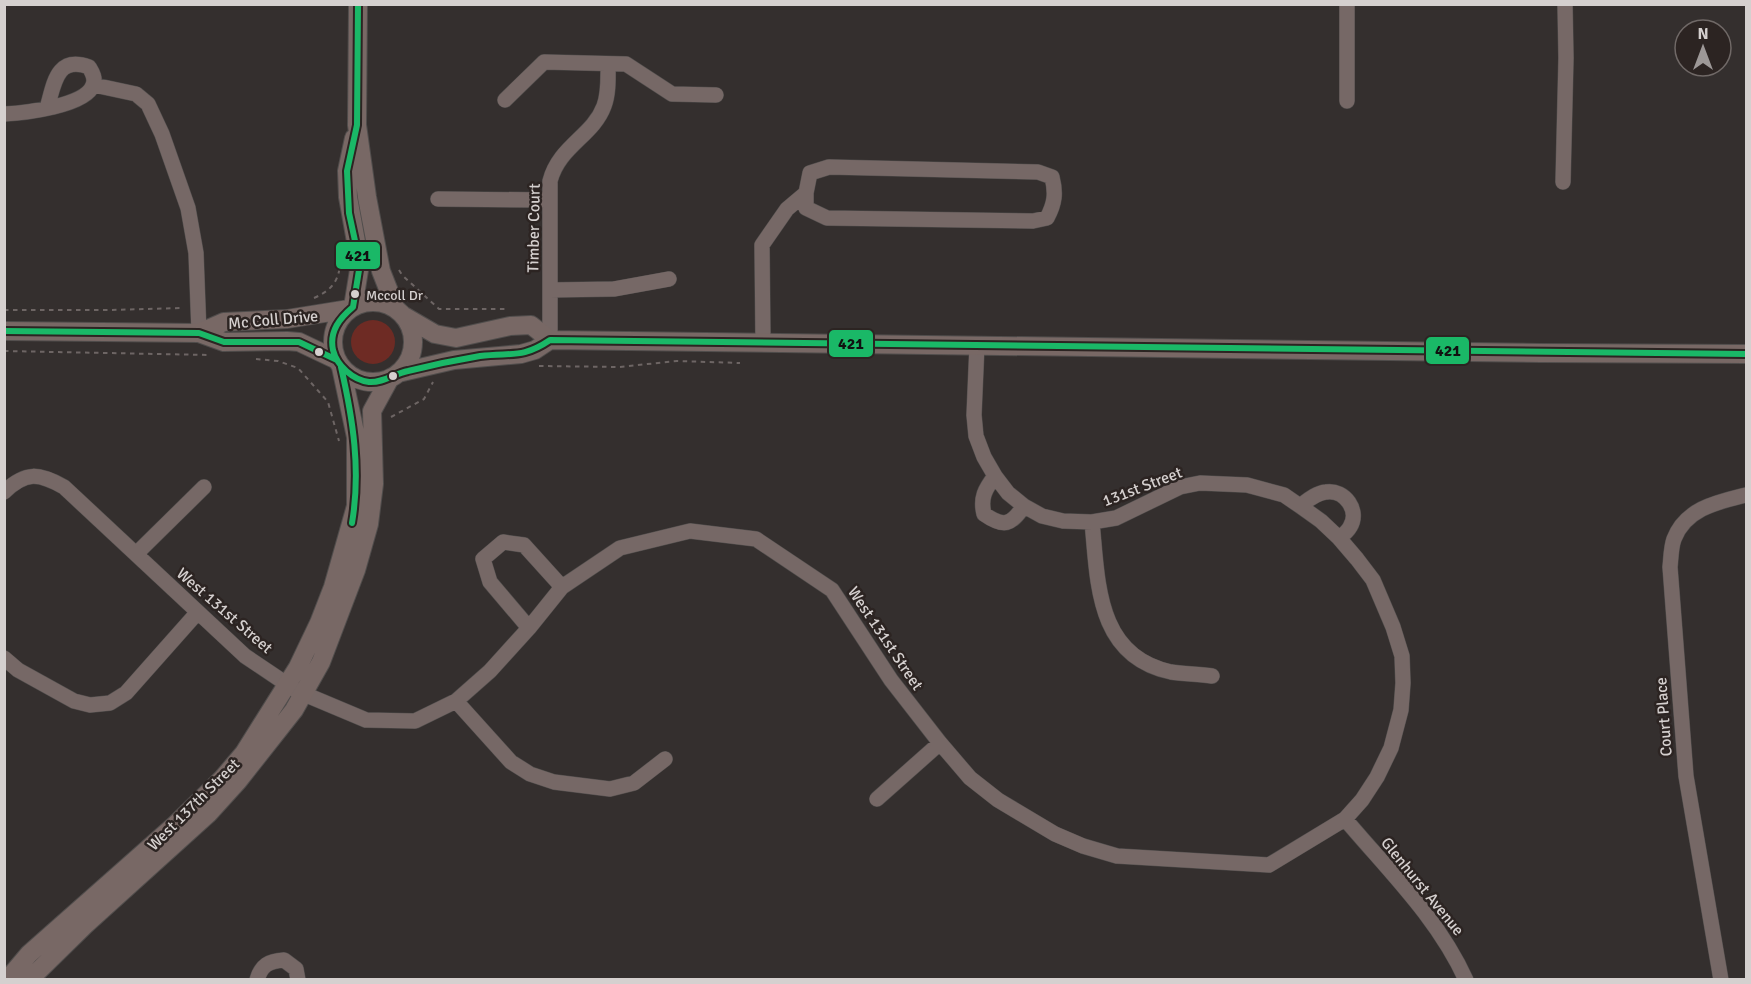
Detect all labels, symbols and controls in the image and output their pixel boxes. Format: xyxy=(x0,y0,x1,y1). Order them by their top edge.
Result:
north arrow xyxy=(1673,18,1733,78)
text: N xyxy=(1697,24,1709,44)
street label: Timber Court xyxy=(523,183,545,273)
line badge: 421 xyxy=(335,241,381,270)
text: 421 xyxy=(345,246,371,266)
place label: Mccoll Dr xyxy=(366,287,424,304)
marker: Mccoll Dr xyxy=(349,288,361,300)
street label: Mc Coll Drive xyxy=(227,306,319,334)
line badge: 421 xyxy=(828,329,874,358)
text: 421 xyxy=(838,334,864,354)
line badge: 421 xyxy=(1425,336,1470,365)
text: 421 xyxy=(1435,341,1461,361)
unlabelled marker xyxy=(313,346,325,358)
unlabelled marker xyxy=(387,370,399,382)
street label: 131st Street xyxy=(1100,462,1185,511)
street label: West 131st Street xyxy=(172,564,277,658)
street label: West 131st Street xyxy=(843,583,927,695)
street label: Court Place xyxy=(1651,677,1677,757)
street label: West 137th Street xyxy=(143,754,244,855)
street label: Glenhurst Avenue xyxy=(1376,833,1468,940)

